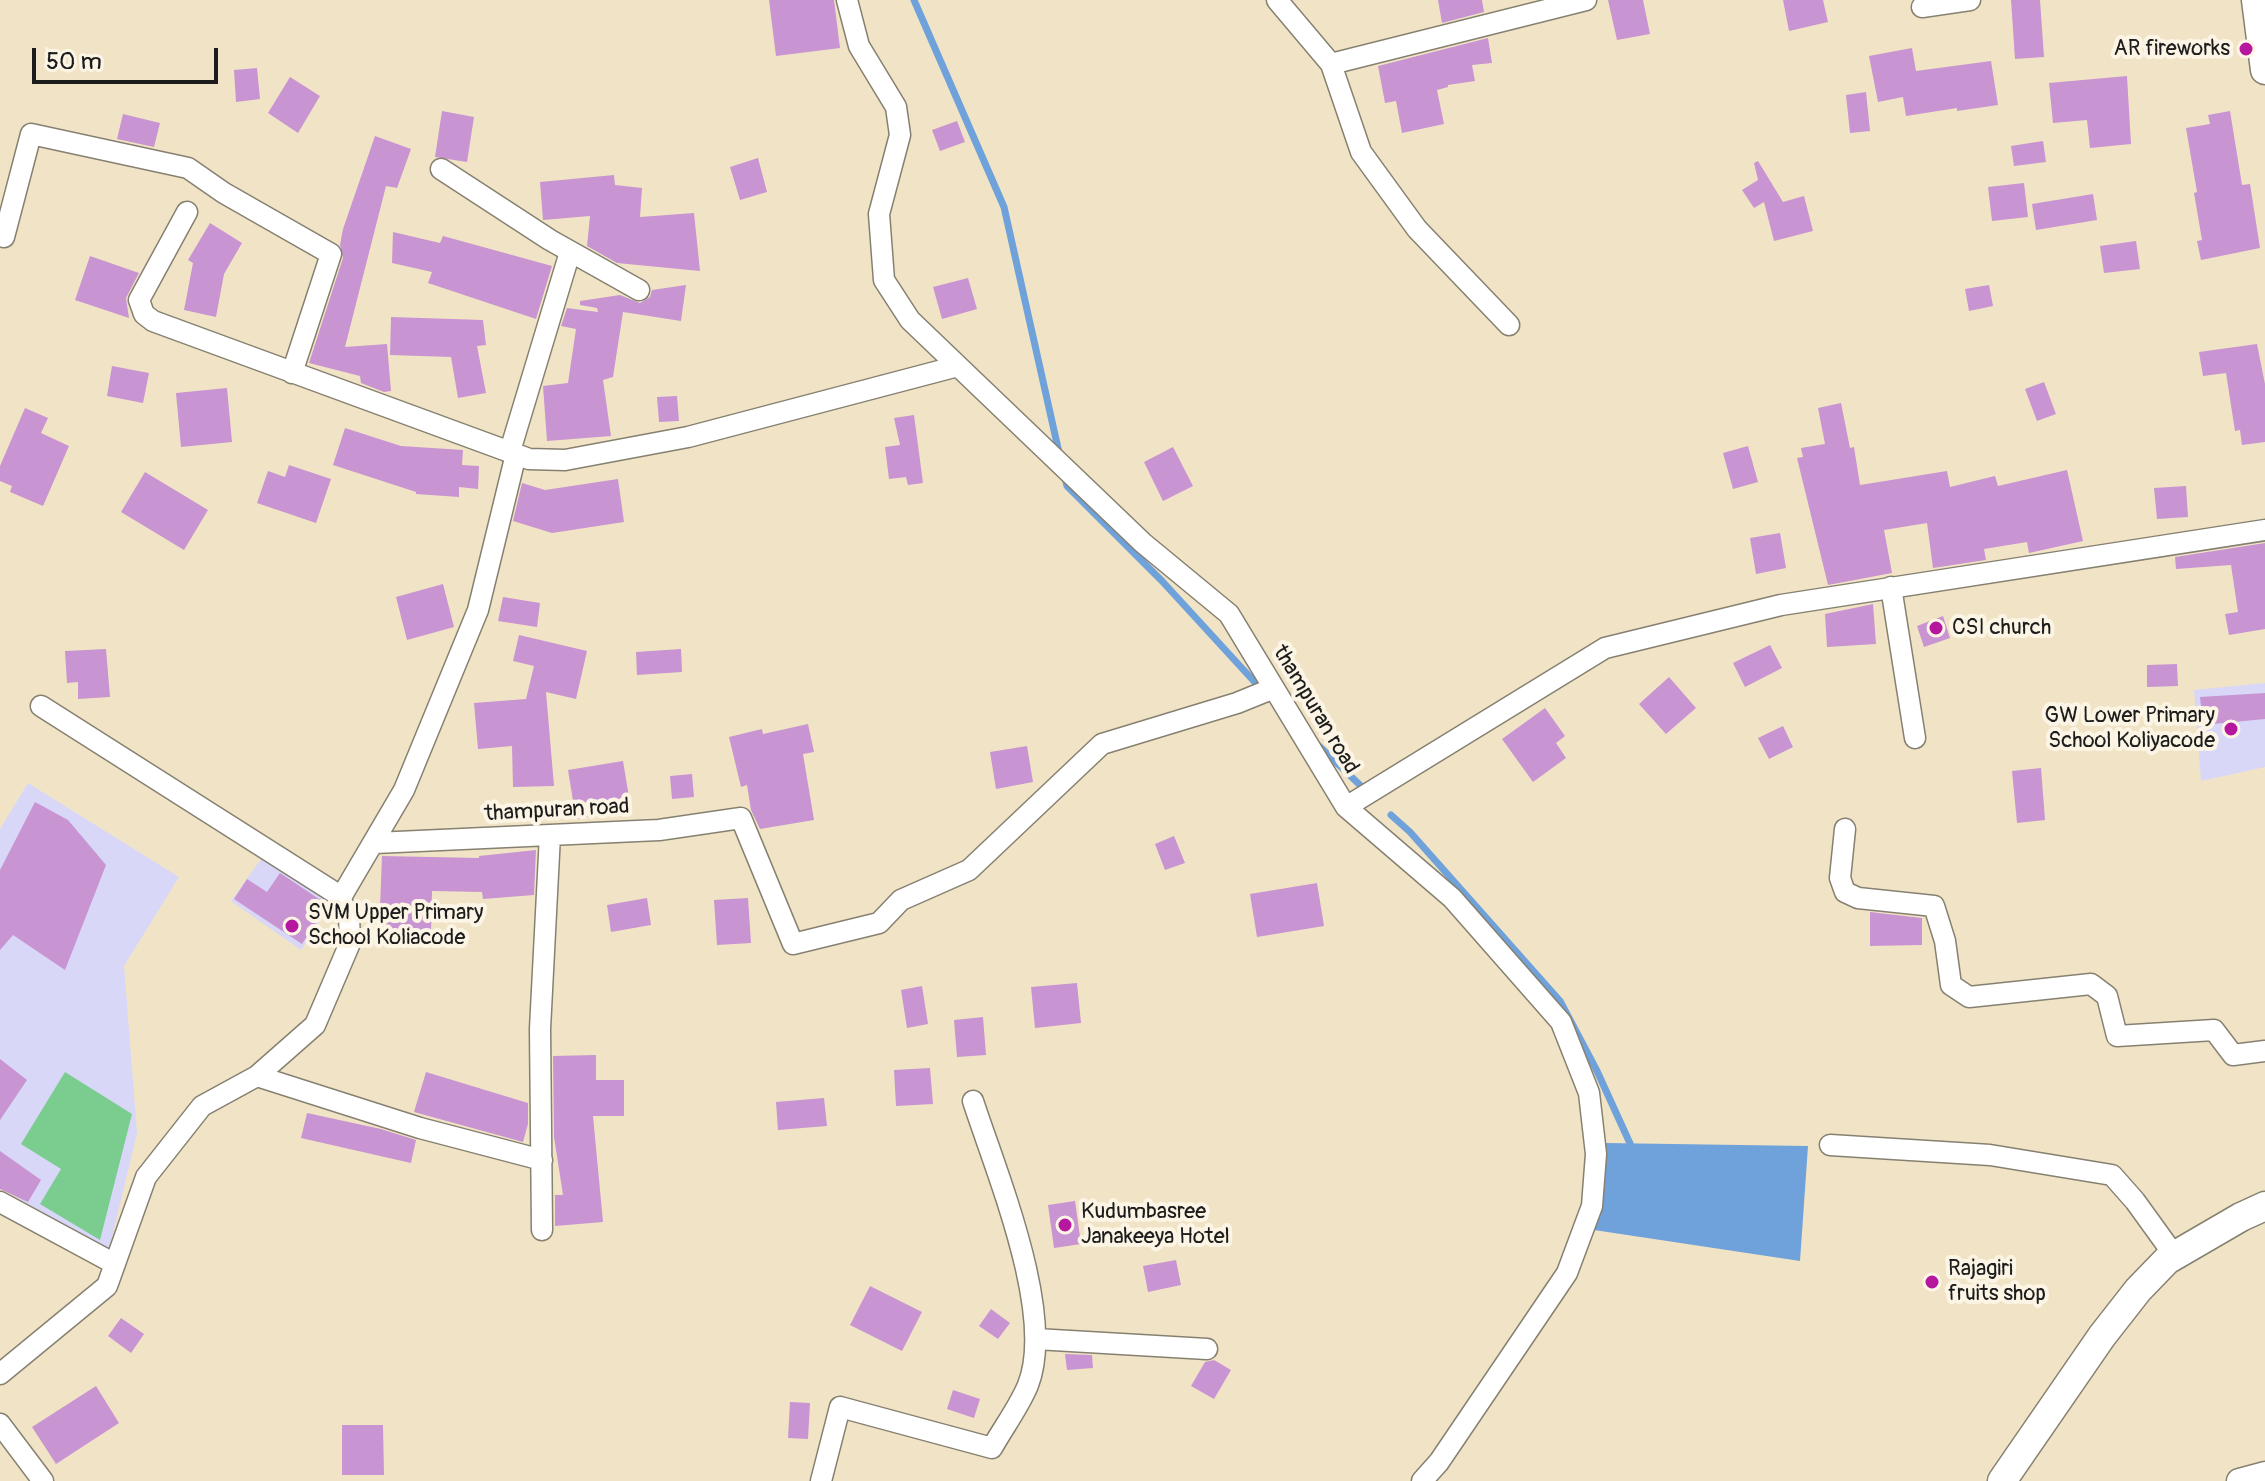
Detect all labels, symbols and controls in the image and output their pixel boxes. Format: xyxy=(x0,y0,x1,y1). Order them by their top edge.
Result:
scale bar xyxy=(36,32,222,82)
place label: AR fireworks xyxy=(2114,36,2230,62)
marker: AR fireworks xyxy=(2237,40,2255,58)
text: 50 m xyxy=(46,47,102,76)
place label: CSI church xyxy=(1952,615,2051,641)
marker: CSI church xyxy=(1927,619,1945,637)
street label: thampuran road xyxy=(1266,641,1364,779)
place label: GW Lower Primary School Koliyacode xyxy=(2045,703,2215,754)
marker: GW Lower Primary School Koliyacode xyxy=(2222,720,2240,738)
street label: thampuran road xyxy=(484,794,630,828)
place label: SVM Upper Primary School Koliacode xyxy=(308,900,483,952)
marker: SVM Upper Primary School Koliacode xyxy=(283,917,301,935)
place label: Kudumbasree Janakeeya Hotel xyxy=(1081,1199,1230,1250)
marker: Kudumbasree Janakeeya Hotel xyxy=(1056,1216,1074,1234)
place label: Rajagiri fruits shop xyxy=(1948,1256,2046,1308)
marker: Rajagiri fruits shop xyxy=(1923,1273,1941,1291)

